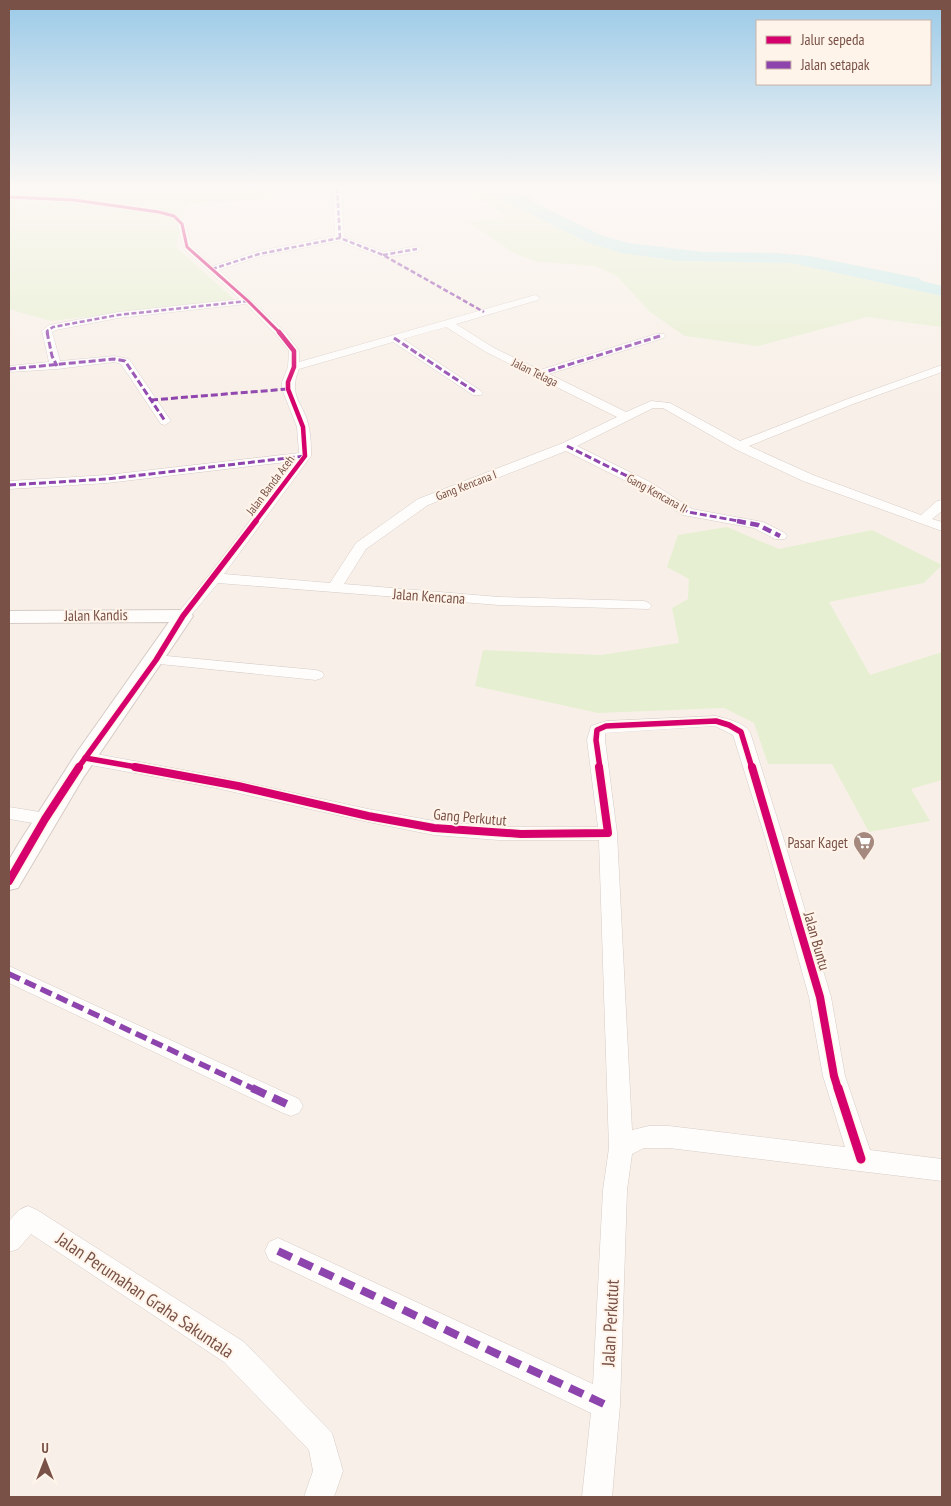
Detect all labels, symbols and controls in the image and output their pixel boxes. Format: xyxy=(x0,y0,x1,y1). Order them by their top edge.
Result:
legend xyxy=(756,20,931,85)
text: Jalur sepeda xyxy=(800,30,864,49)
text: Jalan setapak xyxy=(800,55,870,74)
street label: Jalan Telaga xyxy=(509,354,561,390)
street label: Jalan Banda Aceh xyxy=(242,452,297,519)
street label: Gang Kencana I xyxy=(434,467,498,503)
street label: Gang Kencana II xyxy=(624,470,690,516)
street label: Jalan Kencana xyxy=(391,584,466,608)
street label: Jalan Kandis xyxy=(63,605,128,625)
street label: Gang Perkutut xyxy=(433,804,507,830)
supermarket icon: Pasar Kaget xyxy=(852,830,876,861)
place label: Pasar Kaget xyxy=(787,833,848,852)
street label: Jalan Buntu xyxy=(799,909,834,972)
street label: Jalan Perumahan Graha Sakuntala xyxy=(51,1226,238,1363)
street label: Jalan Perkutut xyxy=(596,1279,624,1368)
north arrow xyxy=(20,1436,70,1486)
text: U xyxy=(41,1439,49,1457)

